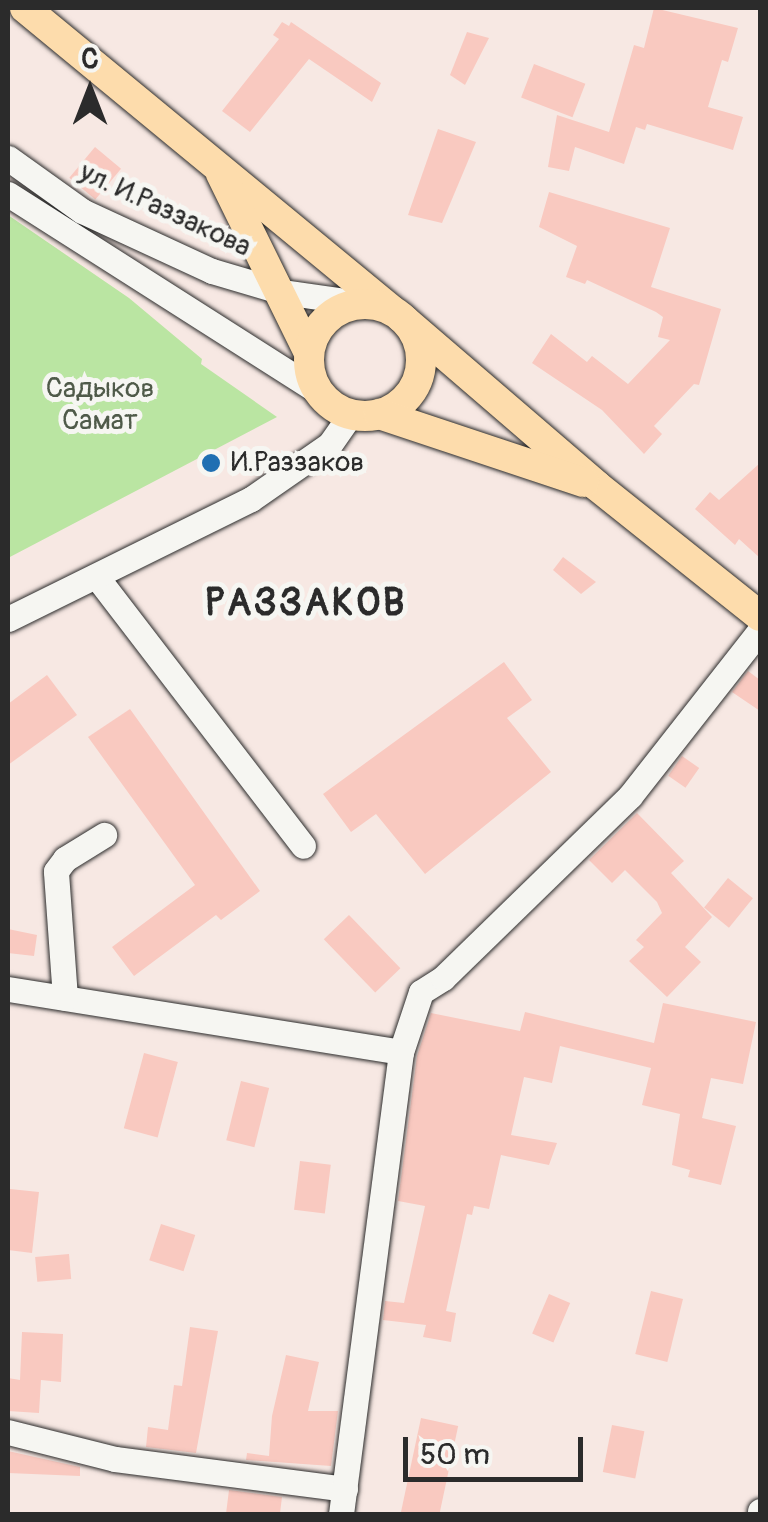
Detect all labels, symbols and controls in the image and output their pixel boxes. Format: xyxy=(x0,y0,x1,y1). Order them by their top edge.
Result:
north arrow xyxy=(40,40,140,140)
text: С xyxy=(81,42,99,77)
street label: ул. И.Раззакова xyxy=(74,156,256,264)
park label: Садыков Самат xyxy=(46,372,154,438)
place label: И.Раззаков xyxy=(231,446,364,480)
marker: И.Раззаков xyxy=(200,452,222,474)
district label: РАЗЗАКОВ xyxy=(205,581,407,627)
scale bar xyxy=(408,1417,588,1479)
text: 50 m xyxy=(420,1436,490,1473)

